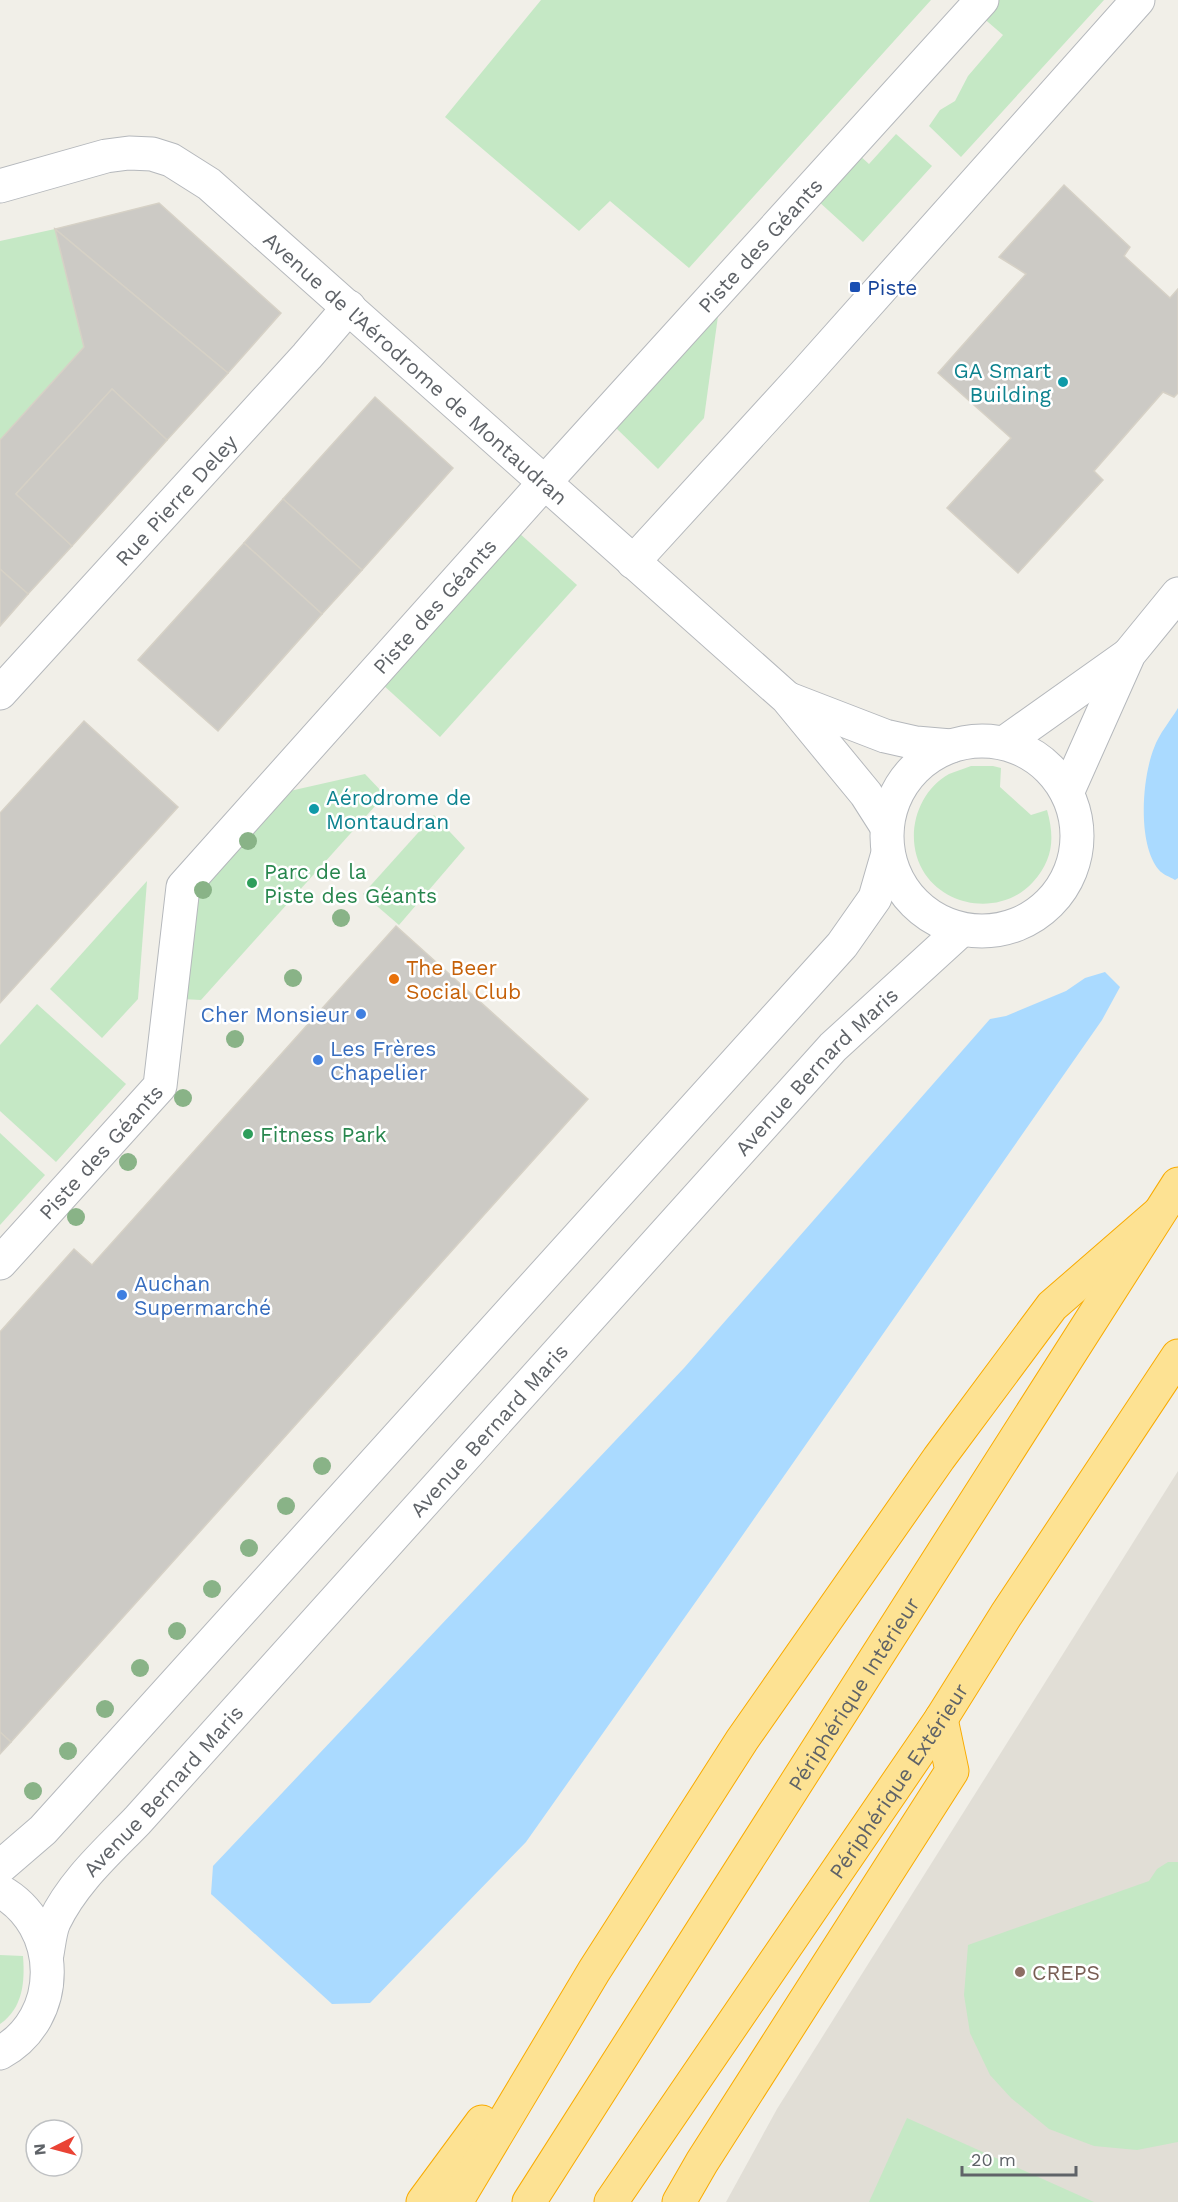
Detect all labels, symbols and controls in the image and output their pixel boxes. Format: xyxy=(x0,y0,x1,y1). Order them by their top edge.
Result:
street label: Piste des Géants xyxy=(692,172,827,318)
street label: Avenue de l'Aérodrome de Montaudran xyxy=(259,226,573,510)
place label: Piste xyxy=(867,275,917,300)
marker: Piste xyxy=(848,280,862,294)
place label: GA Smart Building xyxy=(954,358,1052,407)
marker: GA Smart Building xyxy=(1056,375,1070,389)
street label: Rue Pierre Deley xyxy=(110,429,242,571)
street label: Piste des Géants xyxy=(367,533,501,679)
place label: Aérodrome de Montaudran xyxy=(326,785,471,834)
marker: Aérodrome de Montaudran xyxy=(307,802,321,816)
place label: Parc de la Piste des Géants xyxy=(264,859,437,908)
marker: Parc de la Piste des Géants xyxy=(245,876,259,890)
place label: The Beer Social Club xyxy=(406,955,521,1004)
marker: The Beer Social Club xyxy=(387,972,401,986)
street label: Avenue Bernard Maris xyxy=(729,982,903,1160)
place label: Cher Monsieur xyxy=(201,1002,349,1027)
marker: Cher Monsieur xyxy=(354,1007,368,1021)
place label: Les Frères Chapelier xyxy=(330,1036,436,1085)
marker: Les Frères Chapelier xyxy=(311,1053,325,1067)
street label: Piste des Géants xyxy=(33,1079,168,1224)
place label: Fitness Park xyxy=(260,1122,387,1147)
marker: Fitness Park xyxy=(241,1127,255,1141)
place label: Auchan Supermarché xyxy=(134,1271,271,1320)
marker: Auchan Supermarché xyxy=(115,1288,129,1302)
street label: Avenue Bernard Maris xyxy=(404,1338,573,1522)
street label: Périphérique Intérieur xyxy=(782,1592,924,1795)
street label: Périphérique Extérieur xyxy=(823,1678,973,1883)
street label: Avenue Bernard Maris xyxy=(78,1700,248,1882)
place label: CREPS xyxy=(1032,1960,1100,1985)
marker: CREPS xyxy=(1013,1965,1027,1979)
north arrow xyxy=(24,2118,84,2178)
scale bar xyxy=(962,2139,1076,2177)
text: N xyxy=(30,2143,50,2156)
text: 20 m xyxy=(971,2149,1016,2170)

